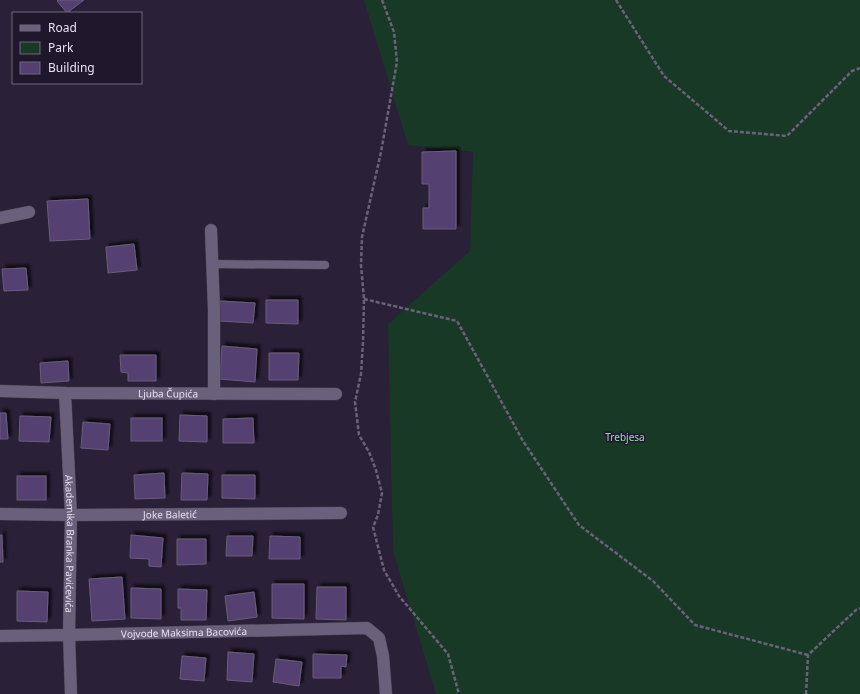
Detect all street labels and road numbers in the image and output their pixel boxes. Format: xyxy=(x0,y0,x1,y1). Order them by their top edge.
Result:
street label: Ljuba Čupića xyxy=(138,386,198,400)
street label: Akademika Branka Pavićevića xyxy=(62,474,78,613)
street label: Joke Baletić xyxy=(142,507,197,521)
street label: Vojvode Maksima Bacovića xyxy=(121,624,247,641)

